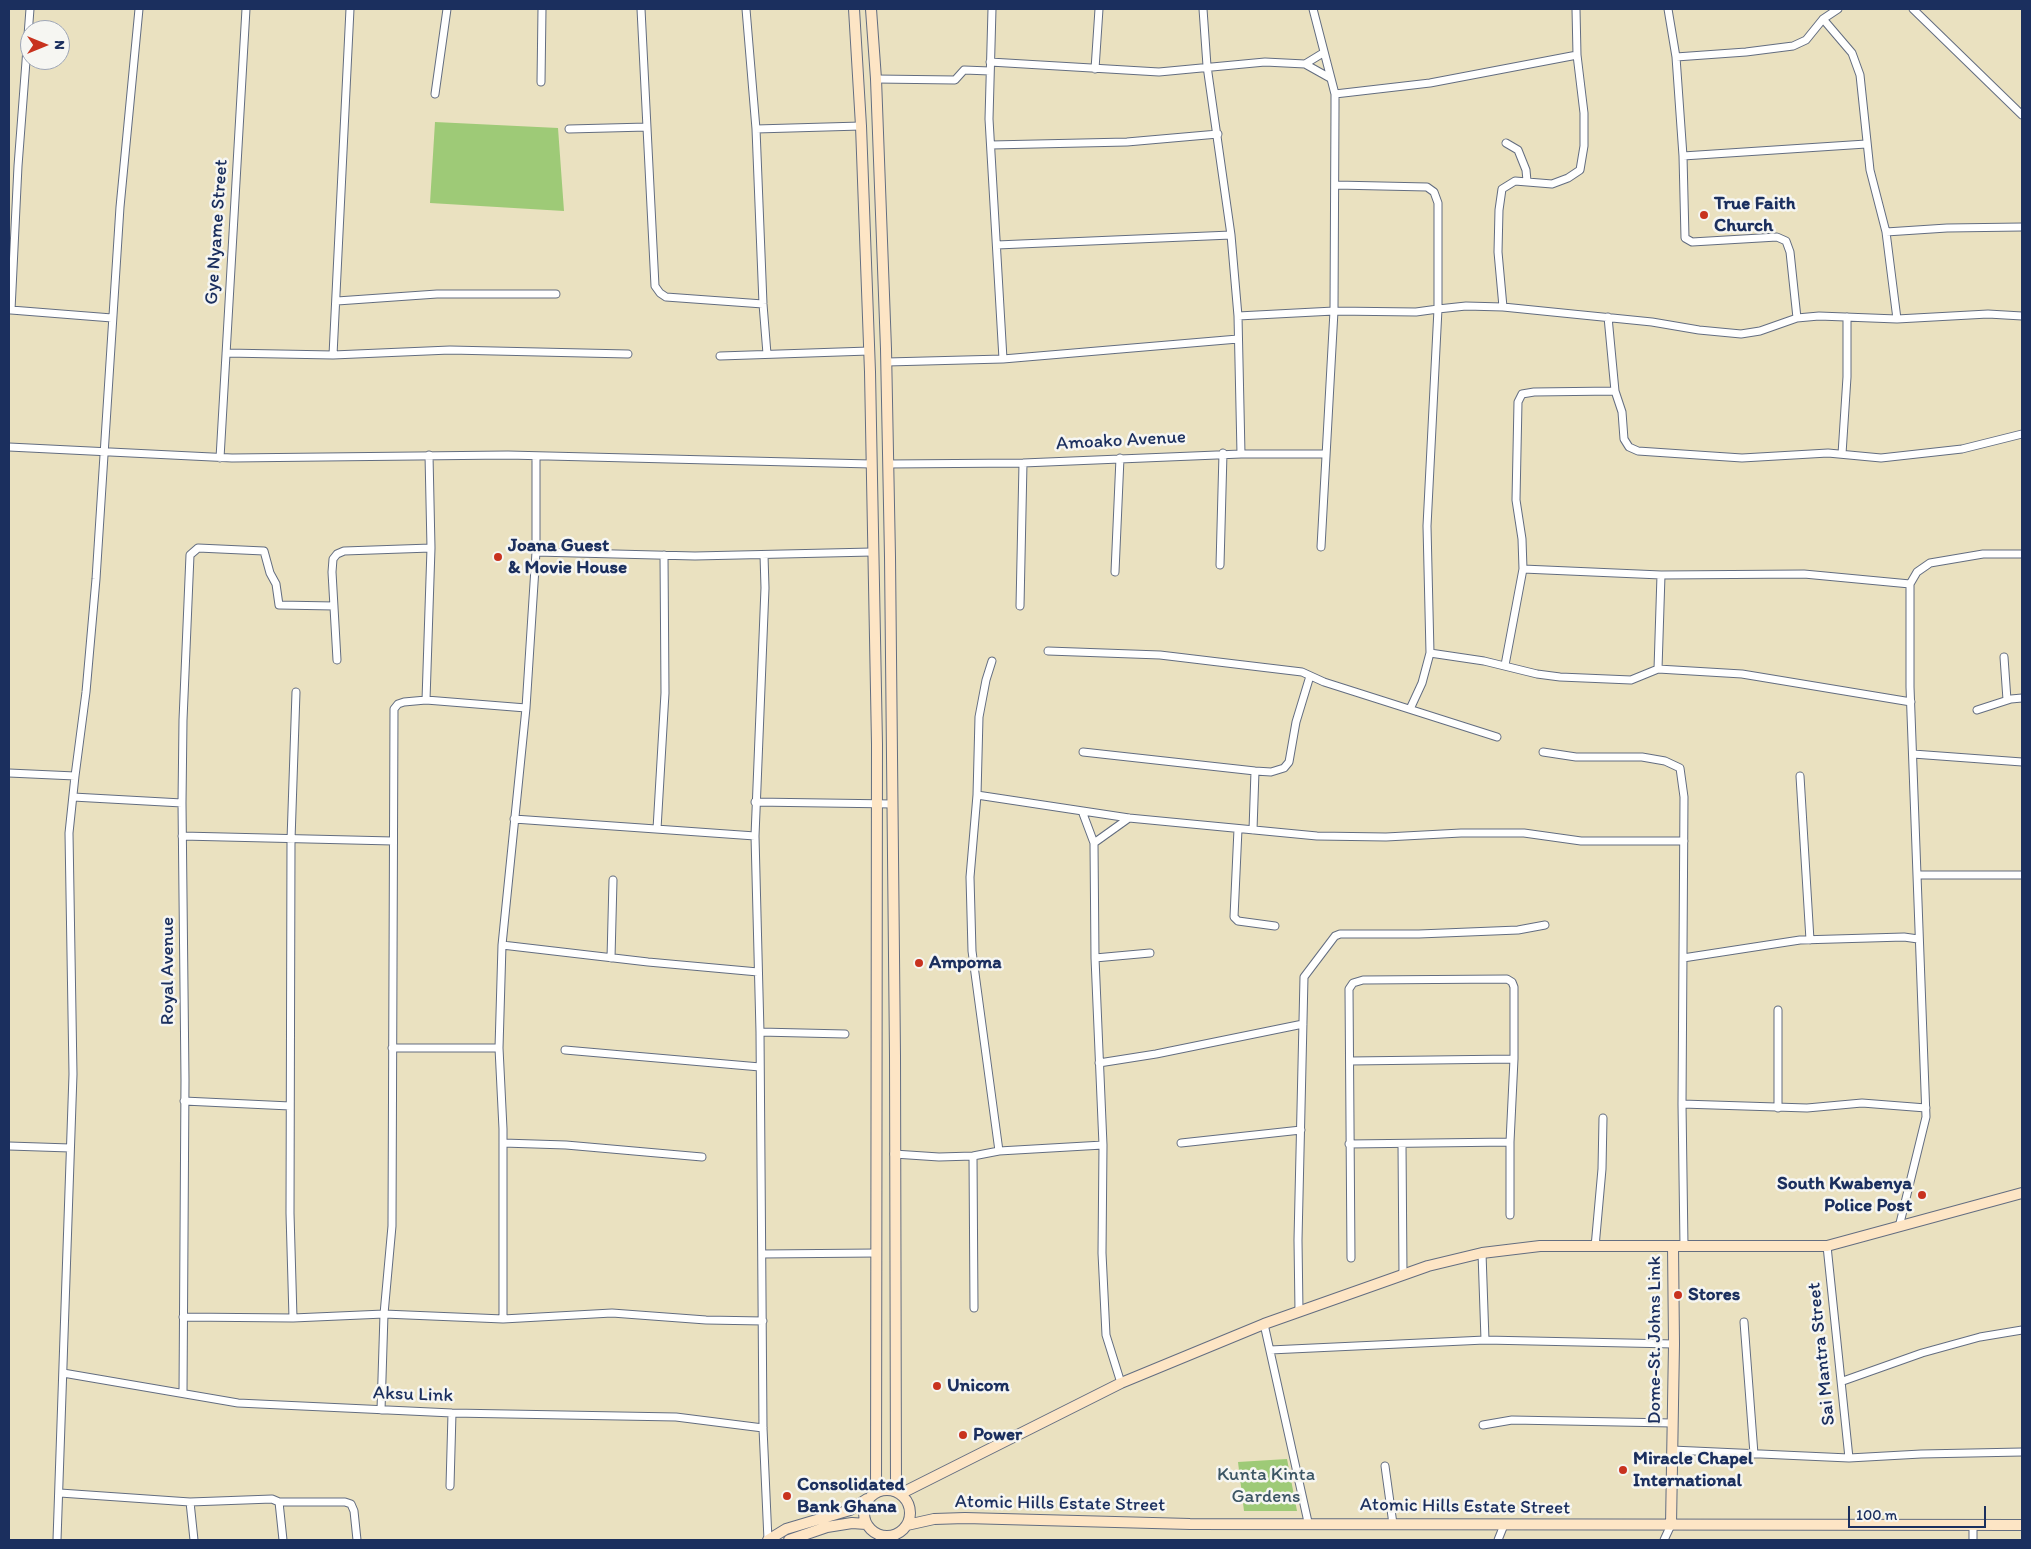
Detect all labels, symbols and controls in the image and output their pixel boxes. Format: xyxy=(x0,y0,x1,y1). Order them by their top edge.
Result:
north arrow xyxy=(20,20,70,70)
text: N xyxy=(51,40,68,50)
street label: Gye Nyame Street xyxy=(201,159,233,305)
place label: True Faith Church xyxy=(1714,193,1795,237)
marker: True Faith Church xyxy=(1698,209,1710,221)
street label: Amoako Avenue xyxy=(1055,426,1187,456)
place label: Joana Guest & Movie House xyxy=(508,535,627,579)
marker: Joana Guest & Movie House xyxy=(492,551,504,563)
street label: Royal Avenue xyxy=(157,917,179,1025)
place label: Ampoma xyxy=(929,952,1002,974)
marker: Ampoma xyxy=(913,957,925,969)
place label: South Kwabenya Police Post xyxy=(1777,1173,1912,1217)
marker: South Kwabenya Police Post xyxy=(1916,1189,1928,1201)
street label: Dome-St. Johns Link xyxy=(1644,1256,1666,1424)
street label: Sai Mantra Street xyxy=(1803,1281,1841,1427)
place label: Stores xyxy=(1688,1284,1740,1306)
marker: Stores xyxy=(1672,1289,1684,1301)
place label: Unicom xyxy=(947,1375,1009,1397)
marker: Unicom xyxy=(931,1380,943,1392)
street label: Aksu Link xyxy=(373,1382,453,1408)
place label: Power xyxy=(973,1424,1022,1446)
marker: Power xyxy=(957,1429,969,1441)
place label: Miracle Chapel International xyxy=(1633,1448,1753,1492)
park label: Kunta Kinta Gardens xyxy=(1217,1464,1315,1508)
marker: Miracle Chapel International xyxy=(1617,1464,1629,1476)
place label: Consolidated Bank Ghana xyxy=(797,1474,905,1518)
marker: Consolidated Bank Ghana xyxy=(781,1490,793,1502)
street label: Atomic Hills Estate Street xyxy=(955,1491,1165,1517)
street label: Atomic Hills Estate Street xyxy=(1360,1494,1570,1520)
scale bar xyxy=(1851,1496,1988,1528)
text: 100 m xyxy=(1856,1506,1897,1524)

